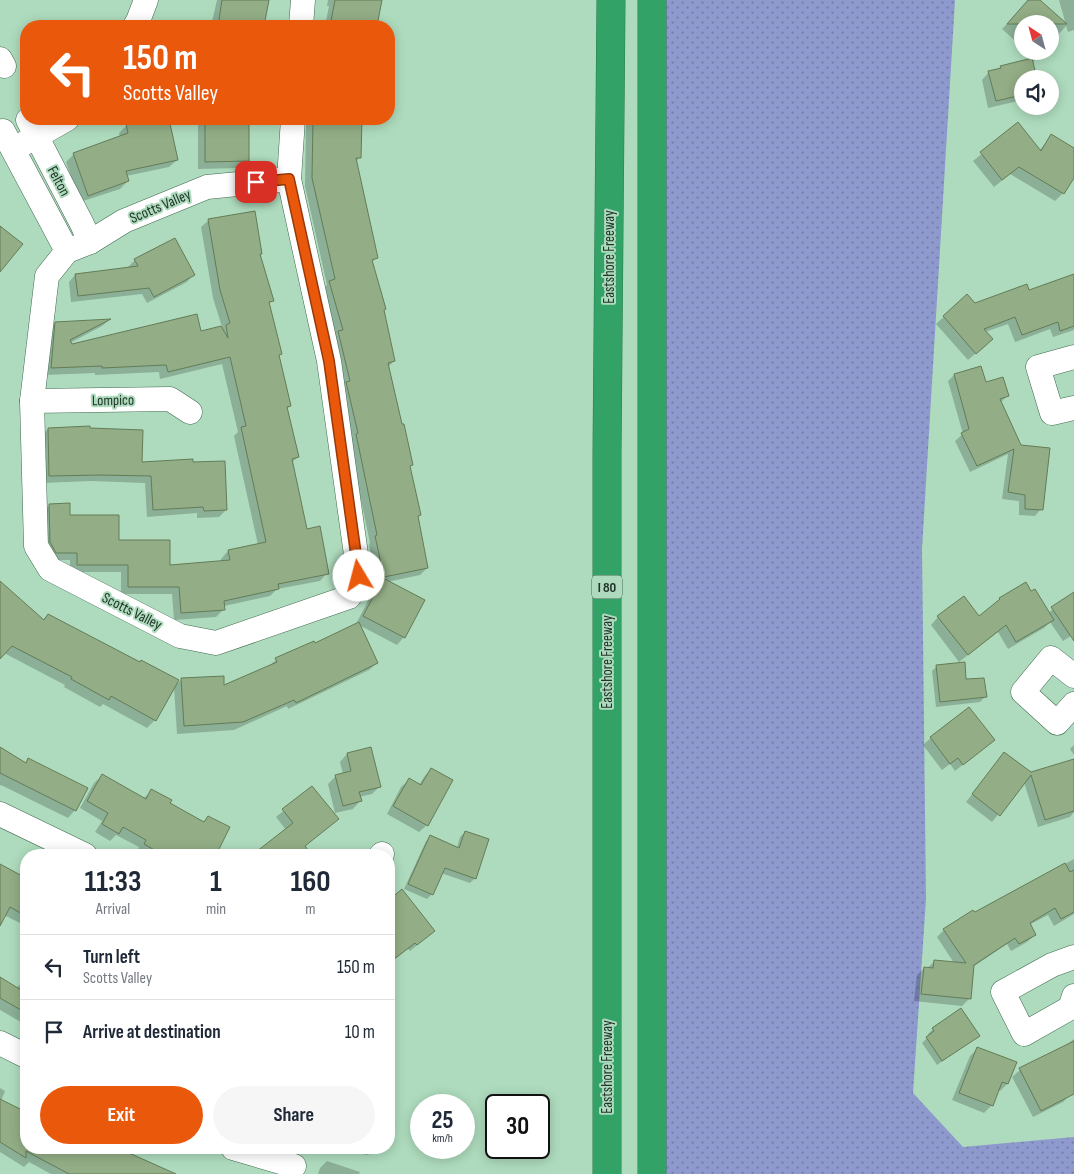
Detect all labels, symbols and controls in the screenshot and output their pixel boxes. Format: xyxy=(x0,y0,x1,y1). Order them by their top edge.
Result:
north arrow xyxy=(1014,15,1059,60)
map controls xyxy=(1014,15,1059,115)
text: 150 m xyxy=(123,37,197,80)
icon: left xyxy=(40,40,105,105)
button: sound xyxy=(1014,70,1059,115)
text: Scotts Valley xyxy=(123,80,218,107)
pin xyxy=(235,161,277,203)
street label: Felton xyxy=(43,163,74,200)
icon: arrive xyxy=(242,168,270,196)
street label: Scotts Valley xyxy=(127,185,194,228)
street label: Eastshore Freeway xyxy=(600,210,619,304)
street label: Lompico xyxy=(92,391,134,410)
position arrow xyxy=(332,549,384,601)
road number: I 80 xyxy=(592,576,622,598)
street label: Scotts Valley xyxy=(99,588,165,635)
street label: Eastshore Freeway xyxy=(598,615,617,709)
text: 11:33 xyxy=(84,864,142,900)
text: 1 xyxy=(210,864,222,900)
text: 160 xyxy=(290,864,331,900)
text: Arrival xyxy=(96,900,130,919)
text: min xyxy=(206,900,226,919)
text: m xyxy=(305,900,316,919)
text: Turn left xyxy=(83,946,140,969)
icon: left xyxy=(40,953,68,981)
text: 150 m xyxy=(337,956,375,979)
text: Scotts Valley xyxy=(83,969,152,988)
icon: arrive xyxy=(40,1018,68,1046)
street label: Eastshore Freeway xyxy=(598,1020,617,1114)
text: Arrive at destination xyxy=(83,1021,221,1044)
text: 10 m xyxy=(345,1021,375,1044)
button: Exit xyxy=(40,1086,203,1144)
button: Share xyxy=(213,1086,375,1144)
speed limit sign: 30 xyxy=(485,1094,550,1159)
text: 25 xyxy=(432,1105,453,1136)
text: km/h xyxy=(432,1131,453,1146)

